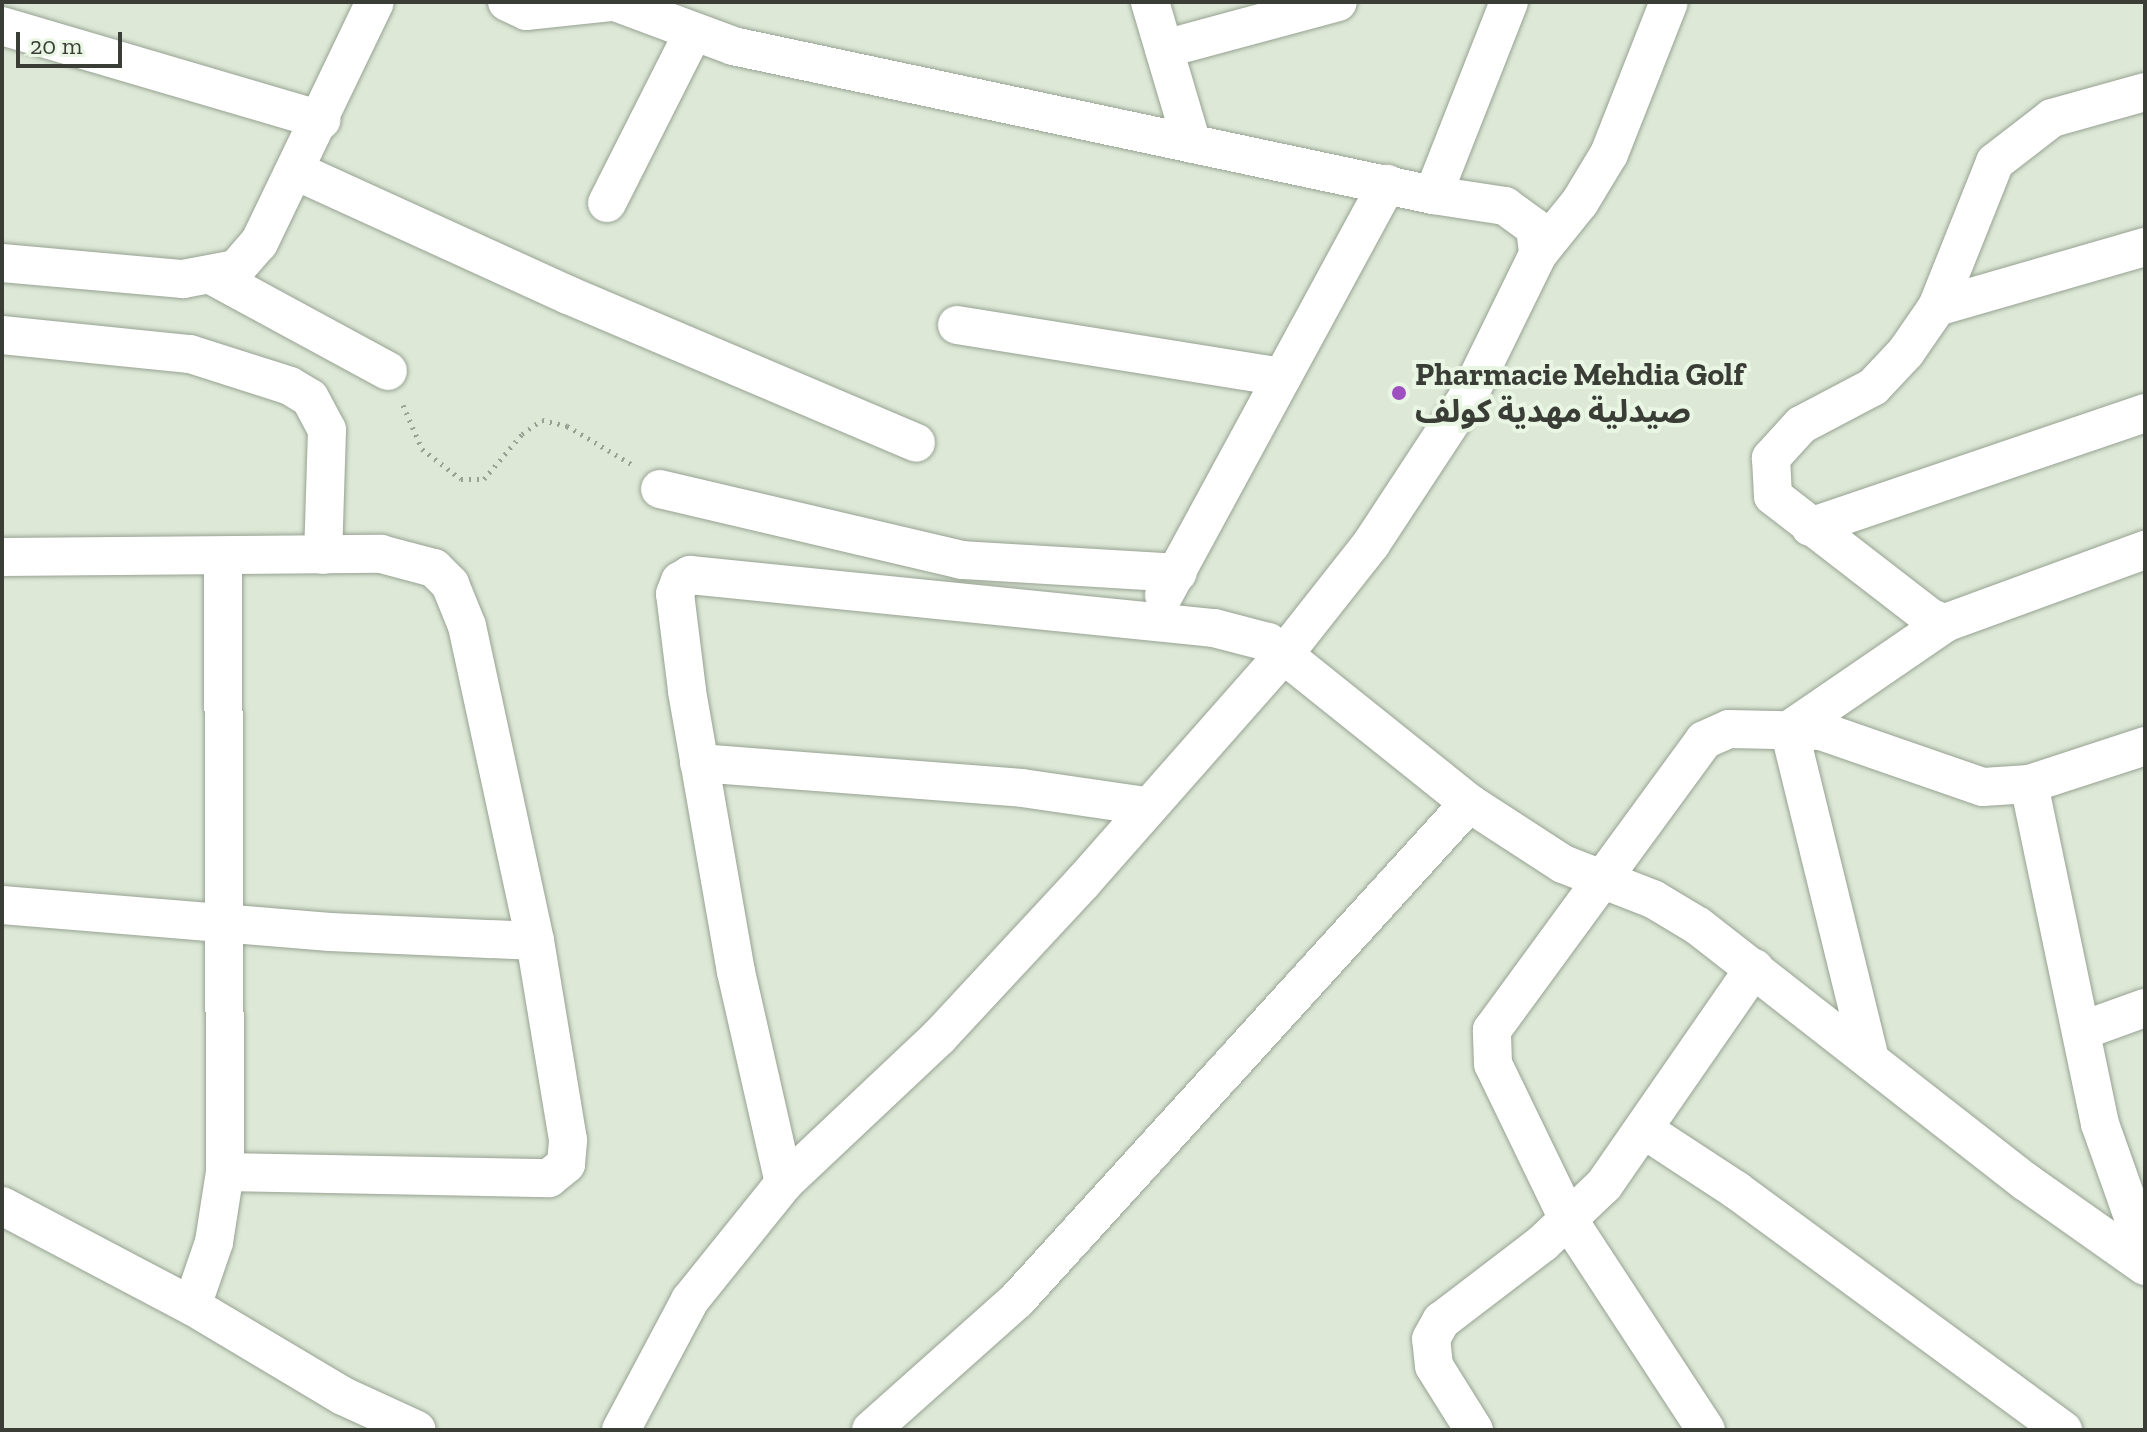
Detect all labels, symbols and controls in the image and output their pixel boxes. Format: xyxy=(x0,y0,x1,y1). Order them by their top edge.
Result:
scale bar xyxy=(20,16,126,66)
text: 20 m xyxy=(30,31,82,60)
place label: Pharmacie Mehdia Golf صيدلية مهدية كولف xyxy=(1415,356,1744,431)
marker: Pharmacie Mehdia Golf صيدلية مهدية كولف xyxy=(1390,384,1408,402)

